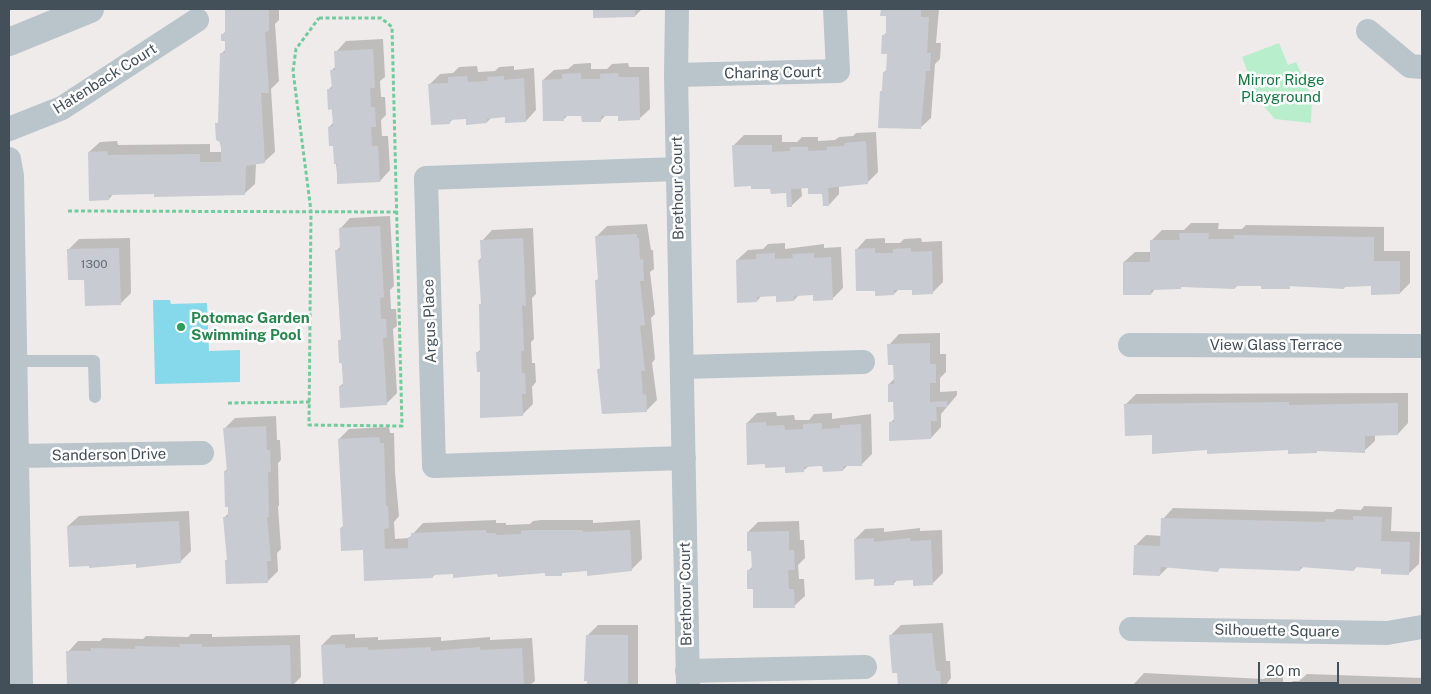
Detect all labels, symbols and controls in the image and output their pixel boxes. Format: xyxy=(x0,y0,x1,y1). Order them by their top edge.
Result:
street label: Hatenback Court xyxy=(50,40,160,118)
street label: Charing Court xyxy=(724,63,822,83)
park label: Mirror Ridge Playground xyxy=(1238,71,1324,106)
street label: Brethour Court xyxy=(668,136,688,240)
house number: 1300 xyxy=(81,257,107,271)
street label: Argus Place xyxy=(420,279,440,363)
place label: Potomac Garden Swimming Pool xyxy=(191,309,310,344)
marker: Potomac Garden Swimming Pool xyxy=(175,321,187,333)
street label: View Glass Terrace xyxy=(1210,336,1342,354)
street label: Sanderson Drive xyxy=(52,445,166,465)
street label: Brethour Court xyxy=(676,542,696,646)
street label: Silhouette Square xyxy=(1214,621,1340,641)
scale bar xyxy=(1261,652,1342,684)
text: 20 m xyxy=(1266,662,1301,679)

